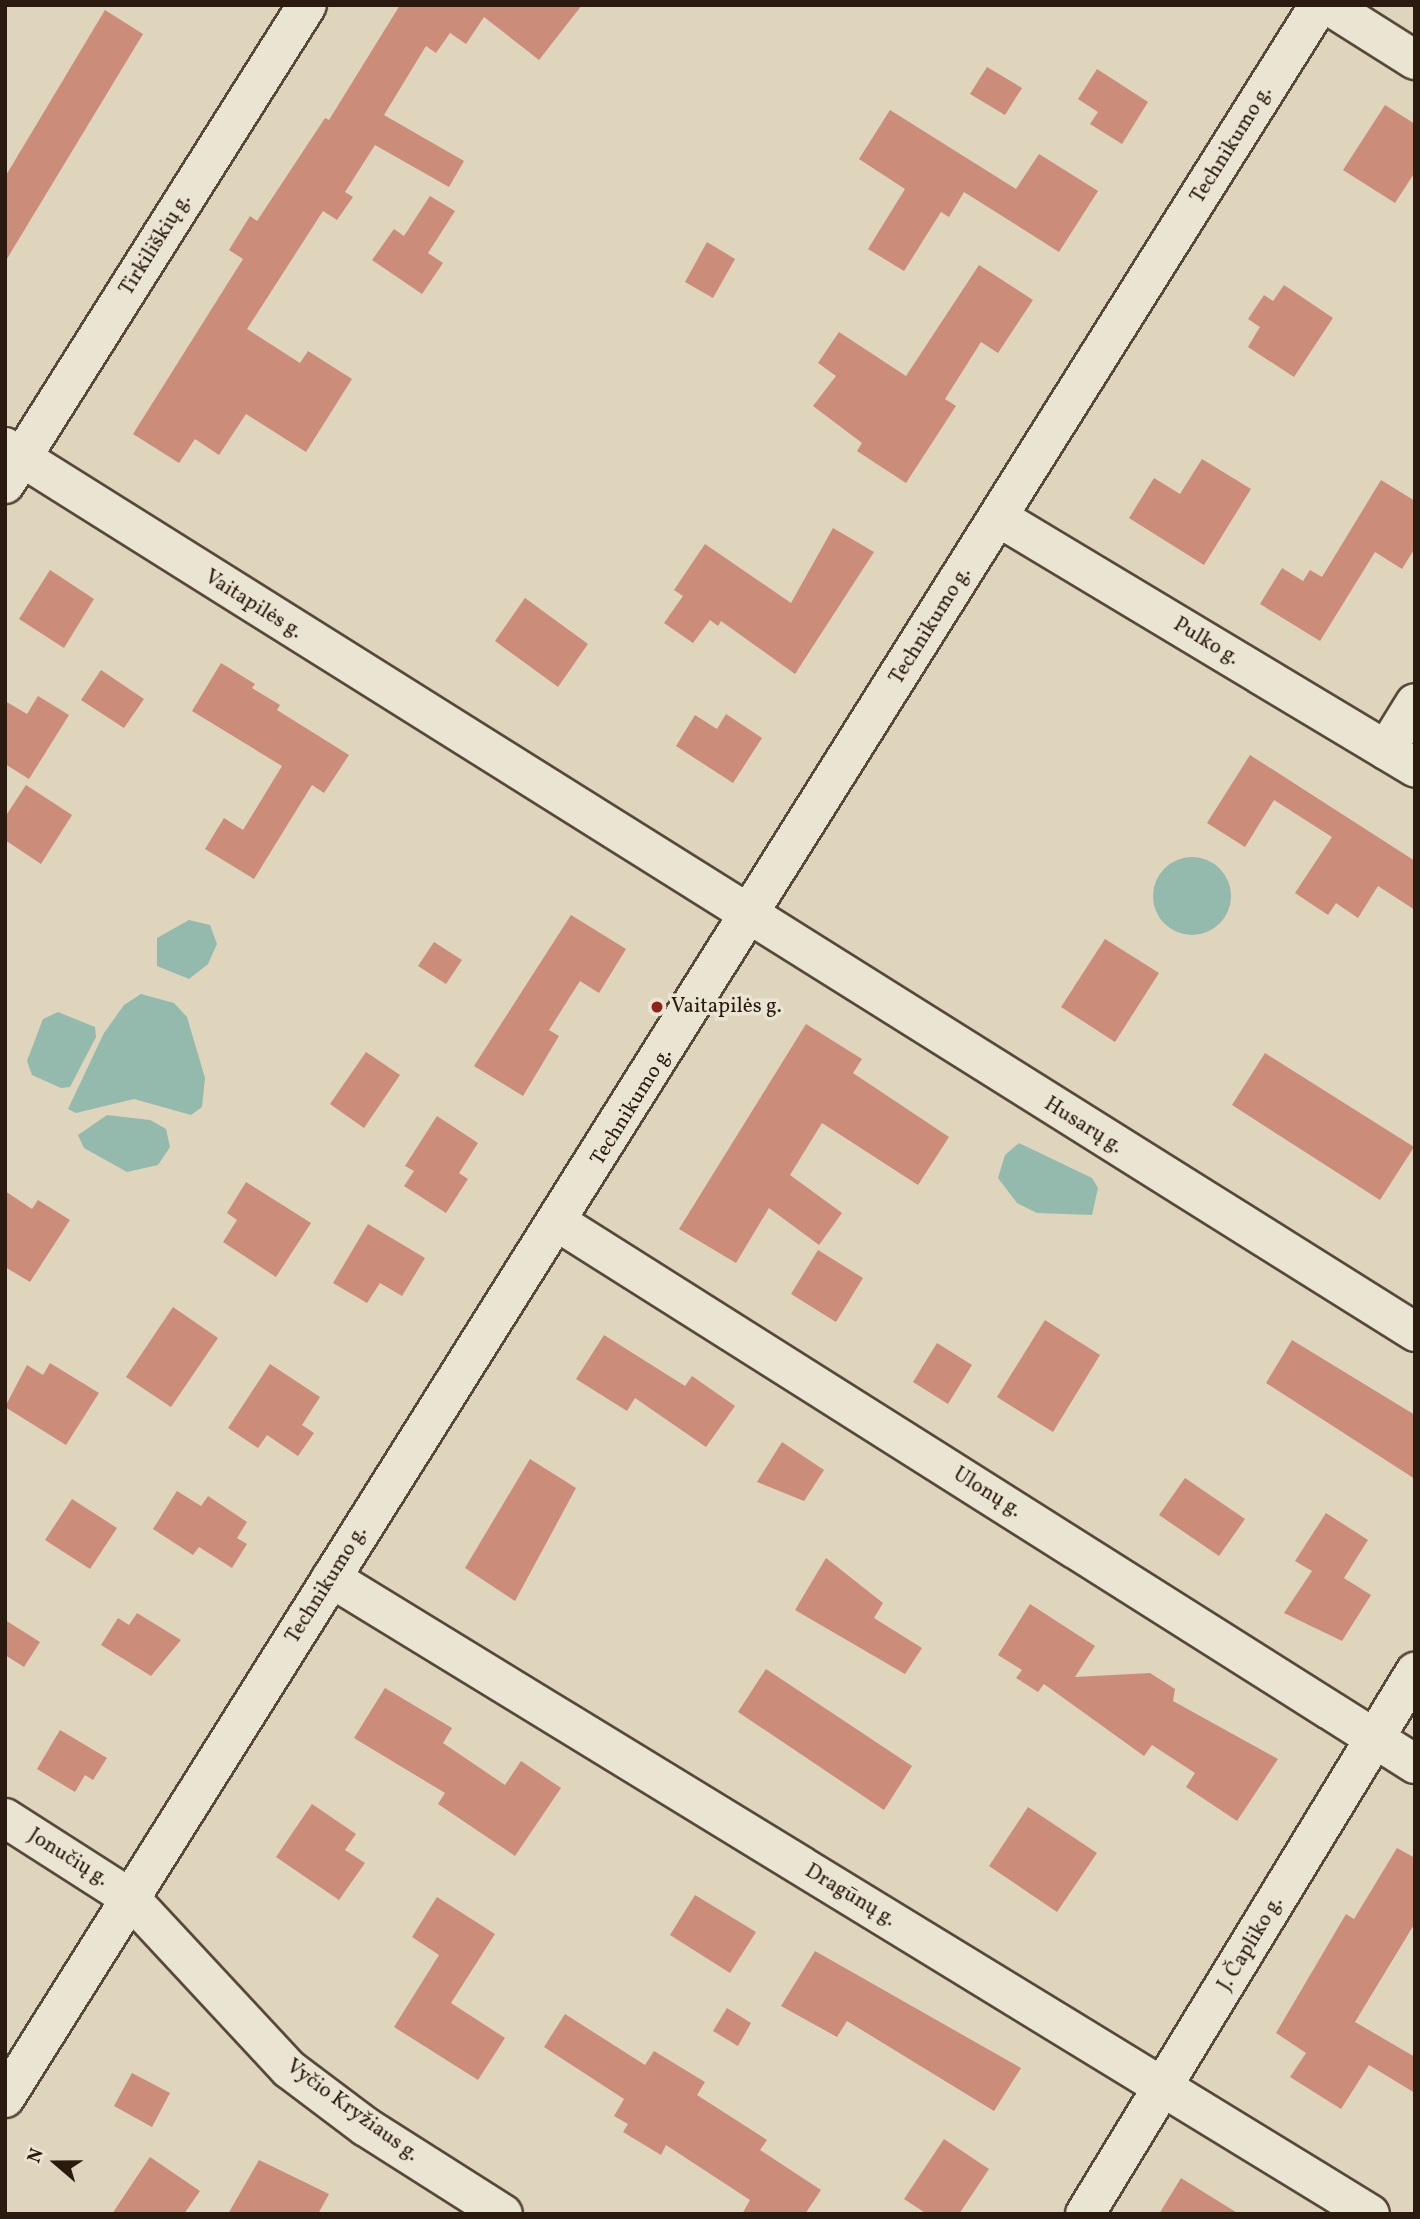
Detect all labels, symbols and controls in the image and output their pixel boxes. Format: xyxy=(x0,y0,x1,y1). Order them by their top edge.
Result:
street label: Technikumo g. xyxy=(1186,82,1278,208)
street label: Tirkiliškių g. xyxy=(115,189,197,301)
street label: Technikumo g. xyxy=(885,563,977,689)
street label: Vaitapilės g. xyxy=(199,565,307,645)
street label: Pulko g. xyxy=(1168,613,1244,671)
place label: Vaitapilės g. xyxy=(671,994,782,1020)
marker: Vaitapilės g. xyxy=(649,999,665,1015)
street label: Technikumo g. xyxy=(586,1044,678,1170)
street label: Husarų g. xyxy=(1039,1092,1127,1160)
street label: Ulonų g. xyxy=(948,1462,1026,1524)
street label: Technikumo g. xyxy=(281,1522,373,1648)
street label: Jonučių g. xyxy=(23,1823,113,1893)
street label: Dragūnų g. xyxy=(800,1859,900,1933)
street label: J. Čapliko g. xyxy=(1213,1892,1289,1996)
street label: Vyčio Kryžiaus g. xyxy=(281,2054,423,2168)
north arrow xyxy=(21,2128,91,2198)
text: N xyxy=(22,2145,51,2167)

